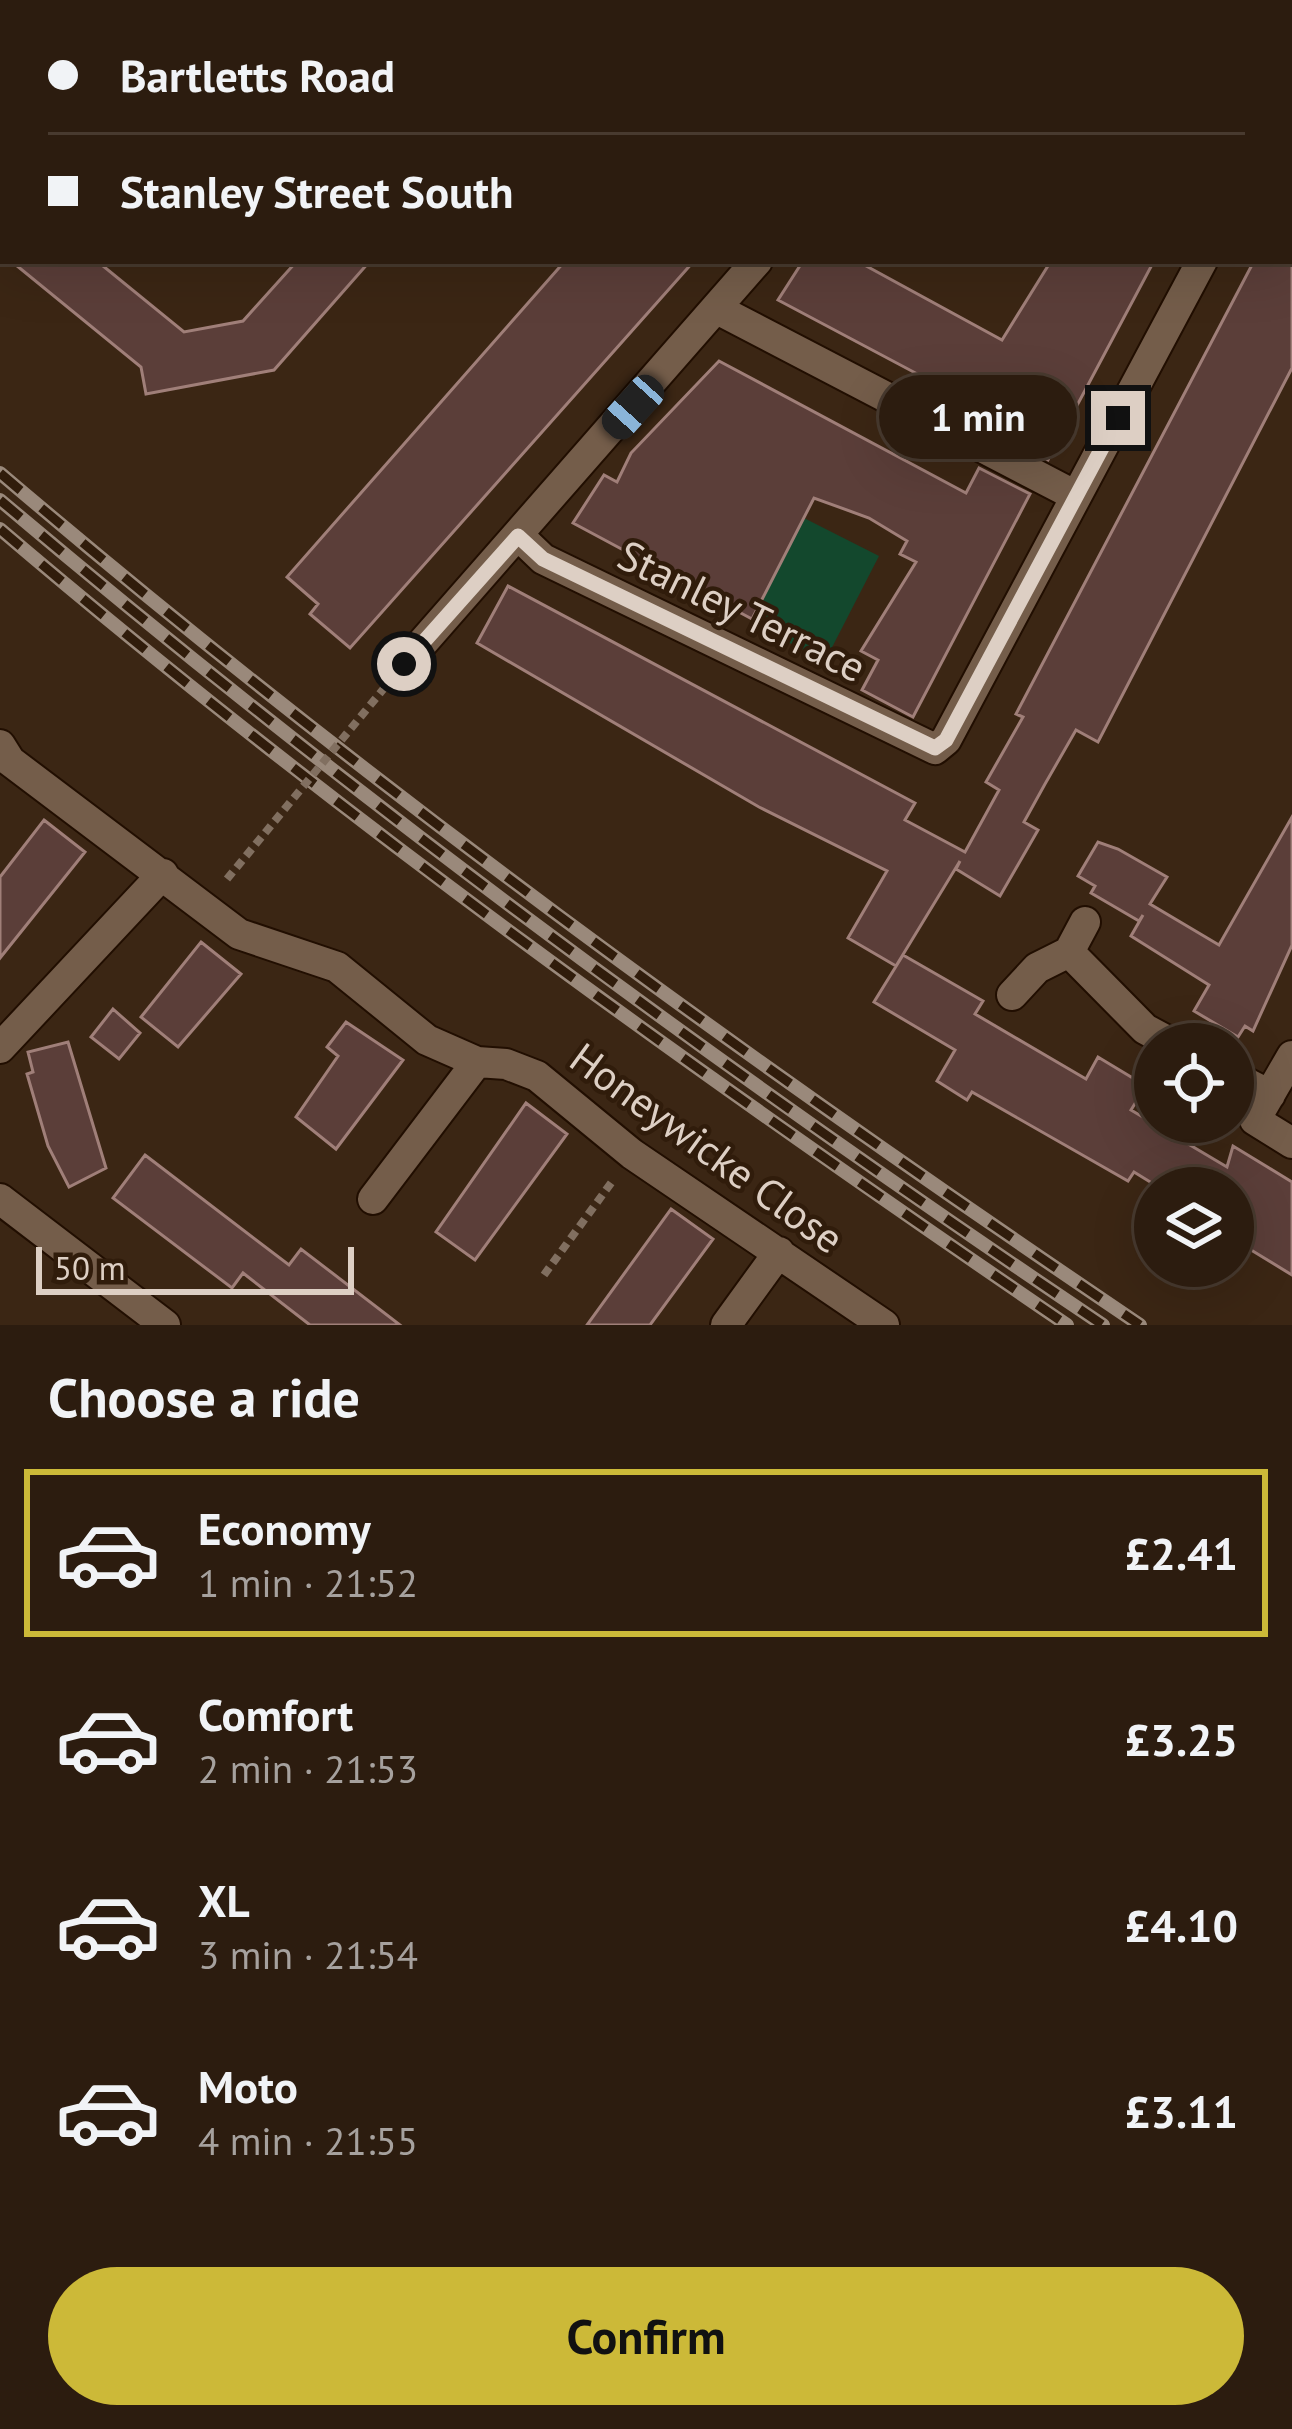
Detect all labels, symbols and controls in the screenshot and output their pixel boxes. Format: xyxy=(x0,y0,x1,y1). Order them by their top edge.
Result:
text: Bartletts Road xyxy=(120,46,395,104)
text: Stanley Street South xyxy=(120,162,514,220)
car xyxy=(596,368,670,446)
callout: 1 min xyxy=(878,376,1076,460)
text: 1 min xyxy=(930,391,1026,442)
route end xyxy=(1091,391,1145,445)
street label: Stanley Terrace xyxy=(609,527,875,694)
route start xyxy=(377,637,431,691)
map controls xyxy=(1134,1023,1254,1287)
button: locate xyxy=(1134,1023,1254,1143)
street label: Honeywicke Close xyxy=(560,1030,855,1265)
button: layers xyxy=(1134,1167,1254,1287)
scale bar xyxy=(36,1241,354,1294)
text: 50 m xyxy=(54,1246,126,1289)
text: Choose a ride xyxy=(48,1362,360,1432)
icon: car xyxy=(54,1499,162,1607)
text: Economy xyxy=(198,1499,371,1557)
text: £2.41 xyxy=(1125,1524,1238,1582)
text: 1 min · 21:52 xyxy=(198,1557,418,1608)
icon: car xyxy=(54,1685,162,1793)
text: Comfort xyxy=(198,1685,353,1743)
text: £3.25 xyxy=(1125,1710,1238,1768)
text: 2 min · 21:53 xyxy=(198,1743,418,1794)
icon: car xyxy=(54,1871,162,1979)
text: XL xyxy=(198,1871,250,1929)
text: £4.10 xyxy=(1125,1896,1238,1954)
text: 3 min · 21:54 xyxy=(198,1929,418,1980)
icon: car xyxy=(54,2057,162,2165)
text: Moto xyxy=(198,2057,298,2115)
text: £3.11 xyxy=(1125,2082,1238,2140)
text: 4 min · 21:55 xyxy=(198,2115,418,2166)
button: Confirm xyxy=(48,2267,1244,2405)

